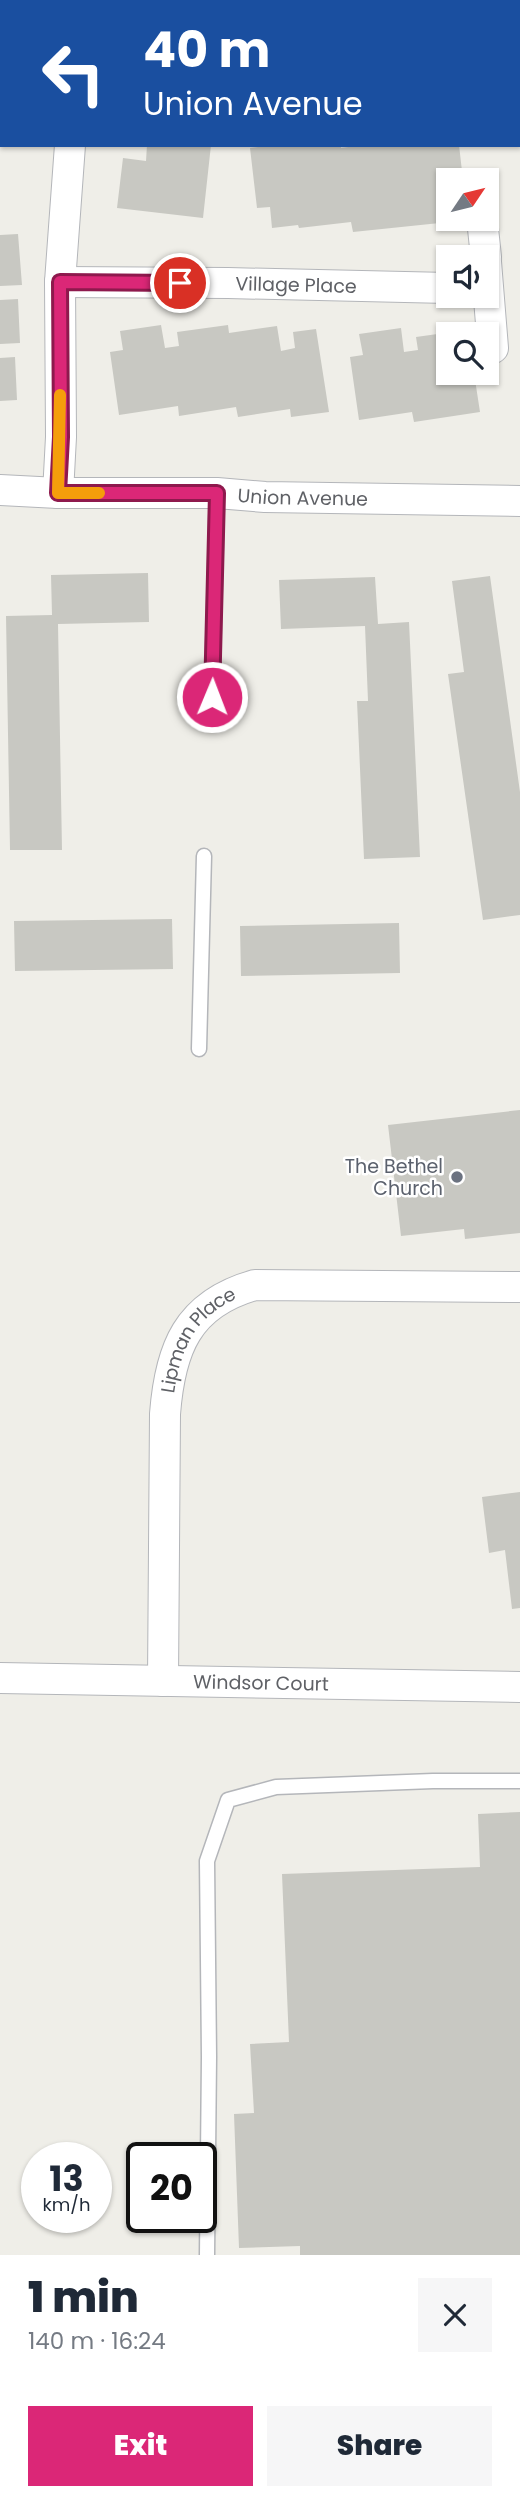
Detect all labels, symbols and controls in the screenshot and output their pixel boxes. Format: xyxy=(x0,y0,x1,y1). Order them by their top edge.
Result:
text: 40 m xyxy=(143,16,270,84)
icon: left xyxy=(28,28,119,119)
text: Union Avenue xyxy=(143,81,363,126)
north arrow xyxy=(436,168,499,231)
map controls xyxy=(436,168,499,385)
button: sound xyxy=(436,245,499,308)
pin xyxy=(150,253,210,313)
icon: arrive xyxy=(161,264,199,302)
street label: Village Place xyxy=(235,270,357,299)
button: search xyxy=(436,322,499,385)
street label: Union Avenue xyxy=(236,481,368,512)
position arrow xyxy=(175,660,249,734)
place label: The Bethel Church xyxy=(345,1153,443,1202)
marker: The Bethel Church xyxy=(449,1169,465,1185)
street label: Lipman Place xyxy=(154,1280,240,1395)
street label: Windsor Court xyxy=(193,1668,329,1697)
speed limit sign: 20 xyxy=(126,2142,217,2233)
text: 13 xyxy=(49,2154,84,2203)
text: km/h xyxy=(43,2192,90,2217)
text: 1 min xyxy=(28,2268,139,2327)
button: close xyxy=(418,2278,492,2352)
text: 140 m · 16:24 xyxy=(28,2325,166,2357)
button: Exit xyxy=(28,2406,253,2486)
button: Share xyxy=(267,2406,492,2486)

